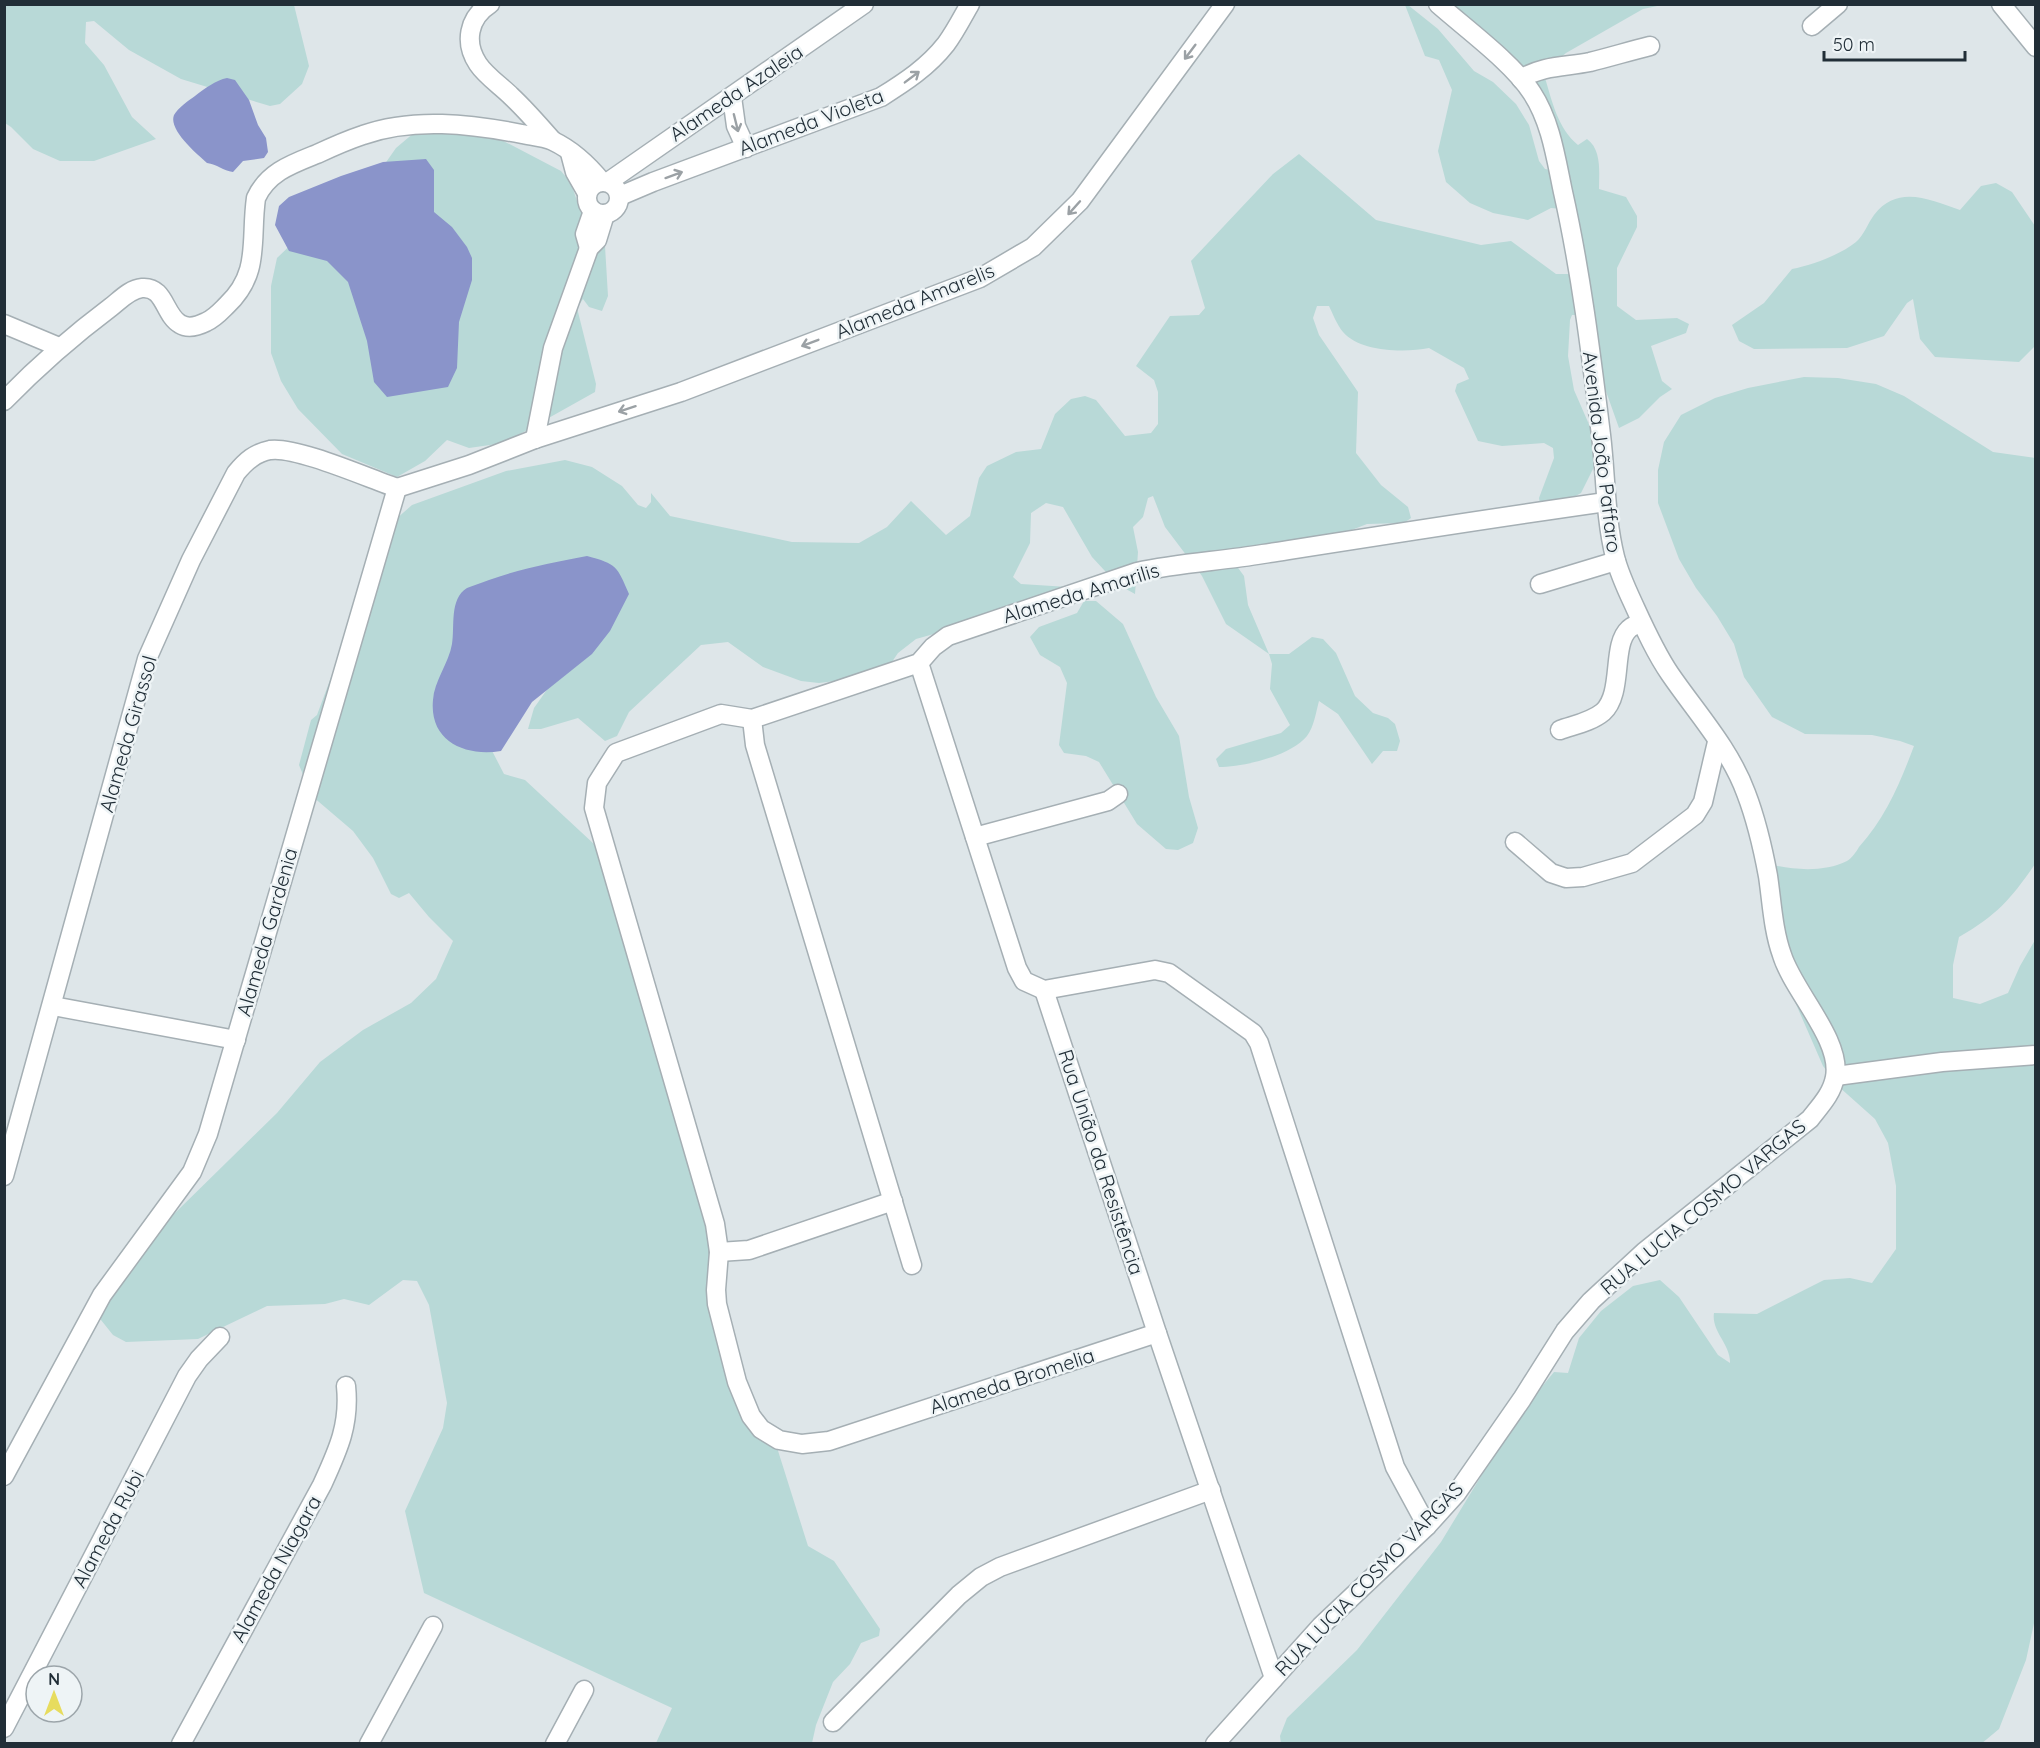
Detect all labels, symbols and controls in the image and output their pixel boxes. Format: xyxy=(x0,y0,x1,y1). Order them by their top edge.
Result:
scale bar xyxy=(1824,24,1965,62)
text: 50 m xyxy=(1833,33,1875,56)
street label: Alameda Azaleia xyxy=(664,39,807,146)
one-way arrow xyxy=(1184,43,1197,59)
one-way arrow xyxy=(903,70,919,83)
street label: Alameda Violeta xyxy=(735,82,887,161)
one-way arrow xyxy=(731,113,742,132)
one-way arrow xyxy=(664,168,683,179)
one-way arrow xyxy=(1067,200,1081,215)
street label: Alameda Amarelis xyxy=(832,257,998,344)
one-way arrow xyxy=(801,338,820,349)
street label: Avenida João Paffaro xyxy=(1578,350,1627,554)
one-way arrow xyxy=(618,404,637,415)
street label: Alameda Amarilis xyxy=(1000,557,1162,628)
street label: Alameda Girassol xyxy=(93,653,162,815)
street label: Alameda Gardenia xyxy=(231,845,302,1019)
street label: Rua União da Resistência xyxy=(1053,1046,1150,1278)
street label: RUA LUCIA COSMO VARGAS xyxy=(1595,1113,1810,1300)
street label: Alameda Bromelia xyxy=(926,1342,1097,1419)
street label: Alameda Rubi xyxy=(66,1466,149,1592)
street label: RUA LUCIA COSMO VARGAS xyxy=(1269,1476,1468,1681)
street label: Alameda Niagara xyxy=(225,1491,326,1647)
north arrow xyxy=(24,1664,84,1724)
text: N xyxy=(48,1669,60,1689)

